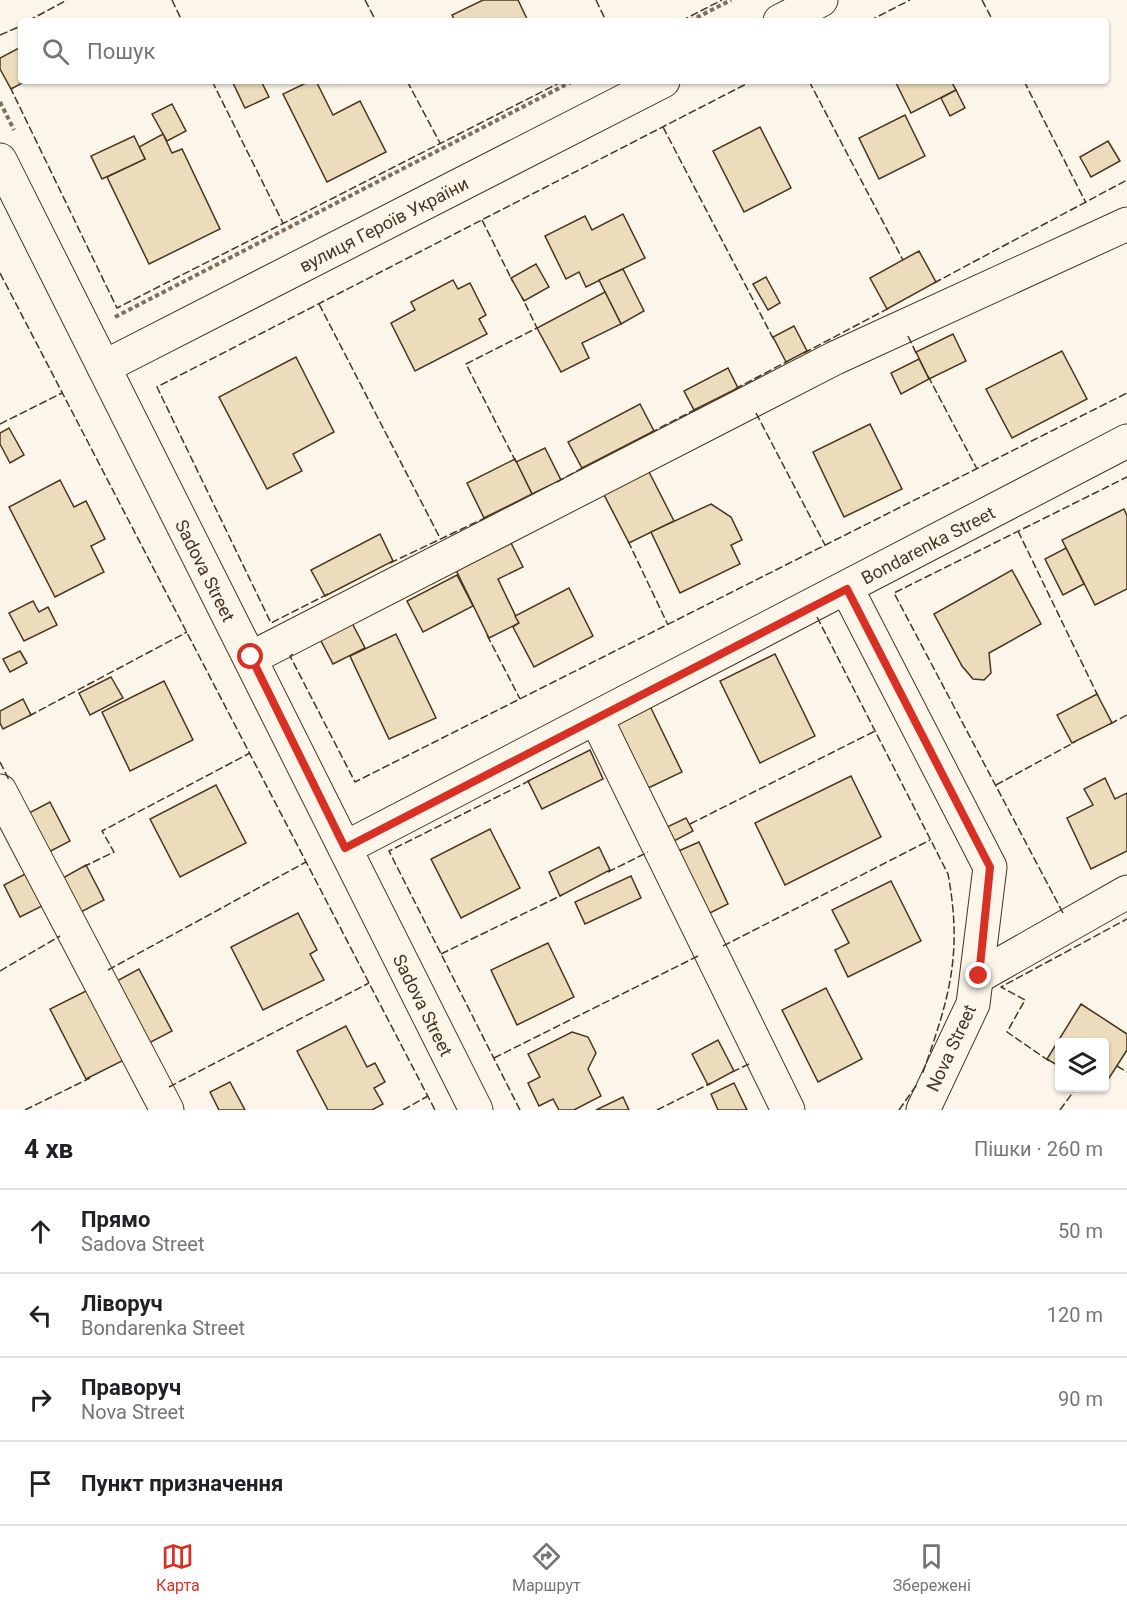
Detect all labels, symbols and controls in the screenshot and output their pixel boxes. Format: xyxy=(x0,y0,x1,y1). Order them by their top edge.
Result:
search box xyxy=(18,18,1109,84)
icon: search xyxy=(39,35,72,68)
text: Пошук xyxy=(87,39,155,64)
street label: вулиця Героїв України xyxy=(295,172,472,276)
street label: Bondarenka Street xyxy=(857,501,998,588)
street label: Sadova Street xyxy=(171,516,240,625)
route start xyxy=(237,643,263,669)
street label: Sadova Street xyxy=(389,950,458,1059)
route end xyxy=(965,962,991,988)
street label: Nova Street xyxy=(922,1001,980,1095)
map controls xyxy=(1055,1038,1109,1092)
button: layers xyxy=(1055,1038,1109,1092)
text: 4 хв xyxy=(24,1134,73,1164)
text: Пішки · 260 m xyxy=(974,1137,1103,1161)
text: Прямо xyxy=(81,1207,150,1232)
icon: ahead xyxy=(24,1215,57,1248)
text: 50 m xyxy=(1058,1219,1103,1243)
text: Sadova Street xyxy=(81,1232,204,1256)
text: Ліворуч xyxy=(81,1291,163,1316)
icon: left xyxy=(24,1299,57,1332)
text: 120 m xyxy=(1047,1303,1103,1327)
text: Bondarenka Street xyxy=(81,1316,245,1340)
text: Праворуч xyxy=(81,1375,181,1400)
icon: right xyxy=(24,1383,57,1416)
text: 90 m xyxy=(1058,1387,1103,1411)
text: Nova Street xyxy=(81,1400,185,1424)
icon: arrive xyxy=(24,1467,57,1500)
text: Пункт призначення xyxy=(81,1471,283,1496)
tab: Карта xyxy=(156,1540,200,1595)
tab: Маршрут xyxy=(512,1540,581,1595)
tab: Збережені xyxy=(893,1540,971,1595)

